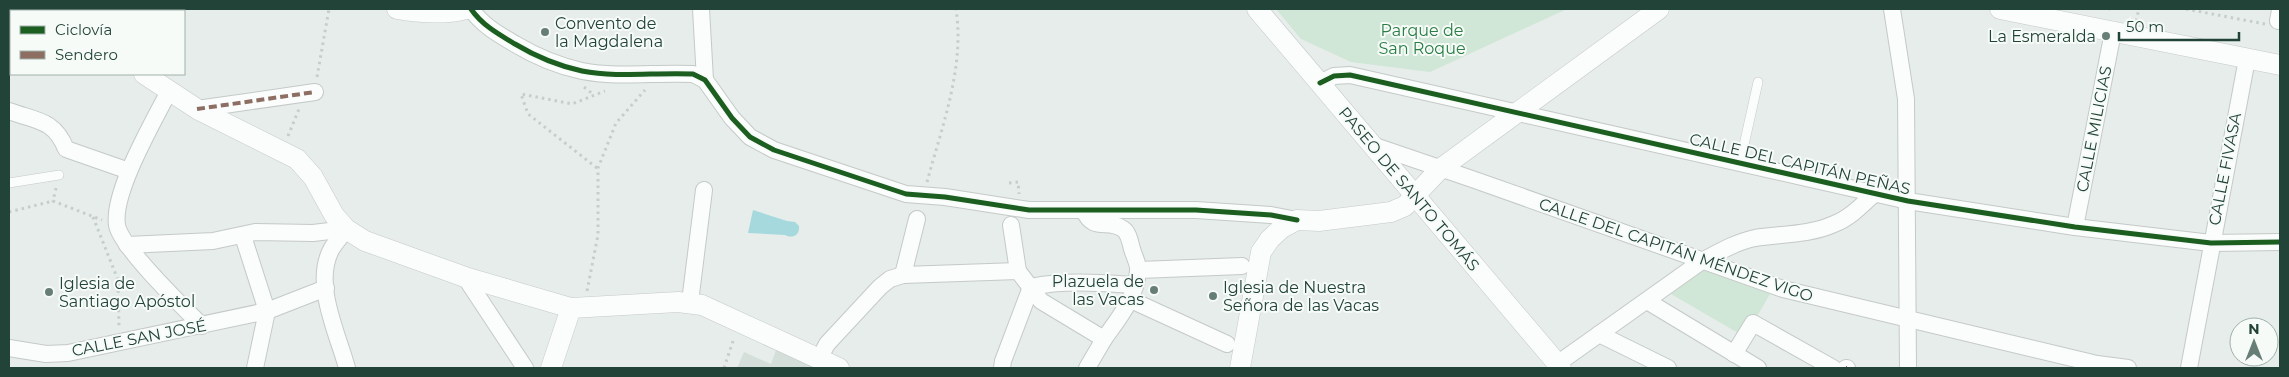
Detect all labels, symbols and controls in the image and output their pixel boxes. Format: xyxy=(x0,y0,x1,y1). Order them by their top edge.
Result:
legend xyxy=(10,10,185,75)
scale bar xyxy=(2119,10,2239,42)
place label: Convento de la Magdalena xyxy=(555,14,663,51)
text: 50 m xyxy=(2126,17,2164,36)
text: Ciclovía xyxy=(55,20,112,39)
park label: Parque de San Roque xyxy=(1378,21,1466,58)
marker: Convento de la Magdalena xyxy=(539,26,551,38)
place label: La Esmeralda xyxy=(1988,27,2096,46)
marker: La Esmeralda xyxy=(2100,30,2112,42)
text: Sendero xyxy=(55,45,118,64)
street label: CALLE MILICIAS xyxy=(2072,64,2116,194)
street label: PASEO DE SANTO TOMÁS xyxy=(1335,103,1483,275)
street label: CALLE FIVASA xyxy=(2205,111,2245,227)
street label: CALLE DEL CAPITÁN PEÑAS xyxy=(1688,129,1912,199)
street label: CALLE DEL CAPITÁN MÉNDEZ VIGO xyxy=(1536,194,1816,306)
place label: Plazuela de las Vacas xyxy=(1052,272,1144,309)
place label: Iglesia de Santiago Apóstol xyxy=(59,274,195,311)
place label: Iglesia de Nuestra Señora de las Vacas xyxy=(1223,278,1379,315)
marker: Plazuela de las Vacas xyxy=(1148,284,1160,296)
marker: Iglesia de Santiago Apóstol xyxy=(43,286,55,298)
marker: Iglesia de Nuestra Señora de las Vacas xyxy=(1207,290,1219,302)
street label: CALLE SAN JOSÉ xyxy=(70,316,208,360)
north arrow xyxy=(2229,317,2279,367)
text: N xyxy=(2248,320,2260,338)

